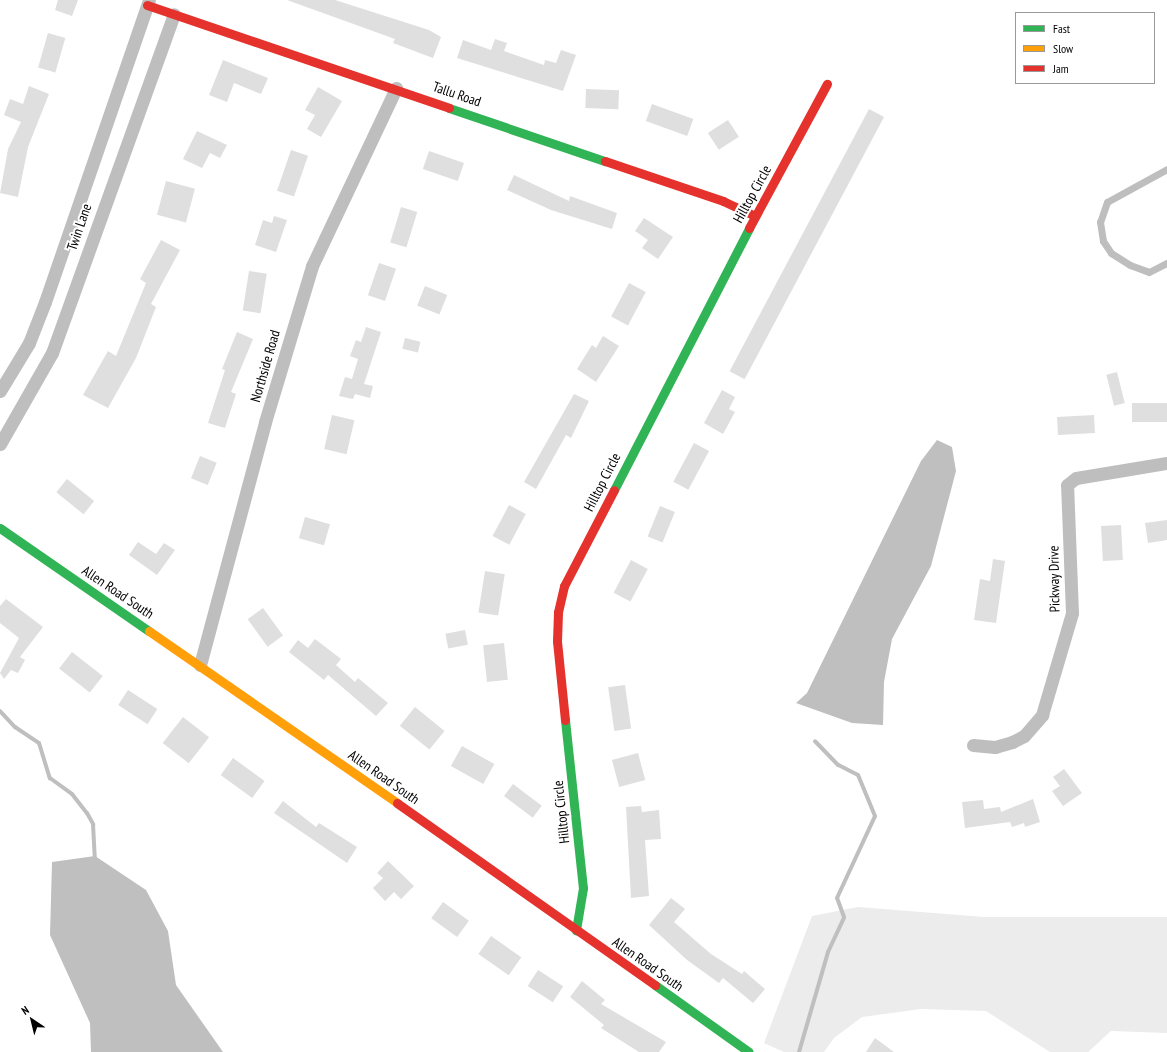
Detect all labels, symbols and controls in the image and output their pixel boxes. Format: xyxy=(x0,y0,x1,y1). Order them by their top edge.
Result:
legend xyxy=(1015,12,1155,84)
text: Fast xyxy=(1053,21,1070,36)
text: Slow xyxy=(1053,41,1073,56)
text: Jam xyxy=(1053,61,1069,76)
street label: Tallu Road xyxy=(431,78,483,110)
street label: Hilltop Circle xyxy=(729,162,775,226)
street label: Twin Lane xyxy=(63,201,95,253)
street label: Northside Road xyxy=(247,328,283,404)
street label: Hilltop Circle xyxy=(580,450,624,514)
street label: Pickway Drive xyxy=(1045,545,1063,613)
street label: Allen Road South xyxy=(79,562,157,622)
street label: Allen Road South xyxy=(345,746,423,808)
street label: Hilltop Circle xyxy=(549,780,573,844)
street label: Allen Road South xyxy=(609,933,687,995)
north arrow xyxy=(12,1000,52,1040)
text: N xyxy=(19,1003,32,1018)

